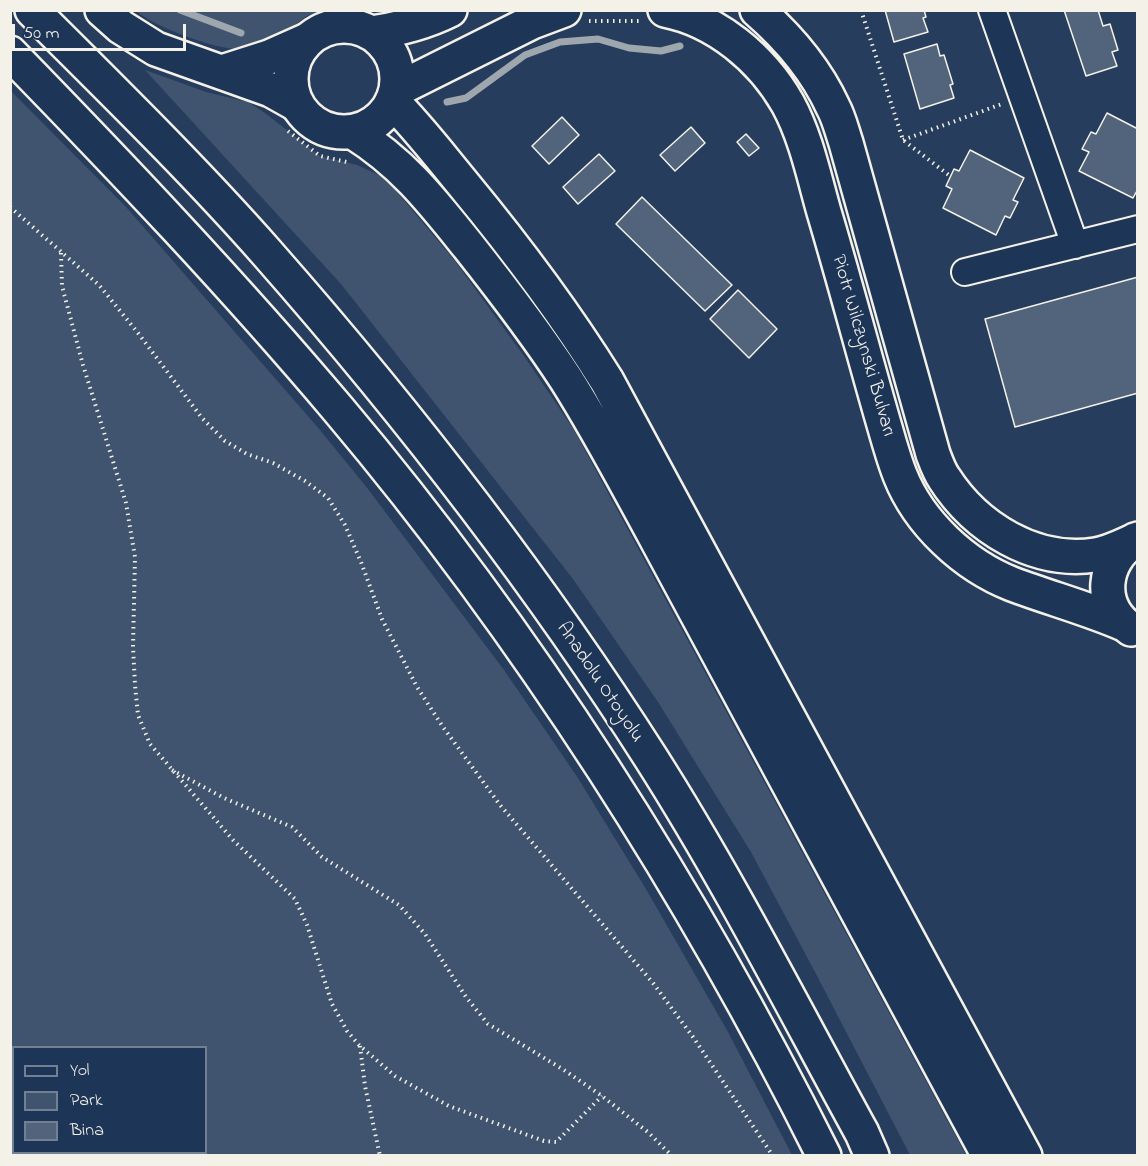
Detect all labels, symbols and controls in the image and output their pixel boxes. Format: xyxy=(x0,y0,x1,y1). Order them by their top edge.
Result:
scale bar xyxy=(15,12,189,50)
text: 50 m xyxy=(23,21,60,47)
street label: Piotr Wilczynski Bulvarı xyxy=(825,252,899,440)
street label: Anadolu Otoyolu xyxy=(550,618,648,748)
legend xyxy=(12,1046,207,1154)
text: Yol xyxy=(70,1058,90,1084)
text: Park xyxy=(70,1088,103,1114)
text: Bina xyxy=(70,1118,104,1144)

